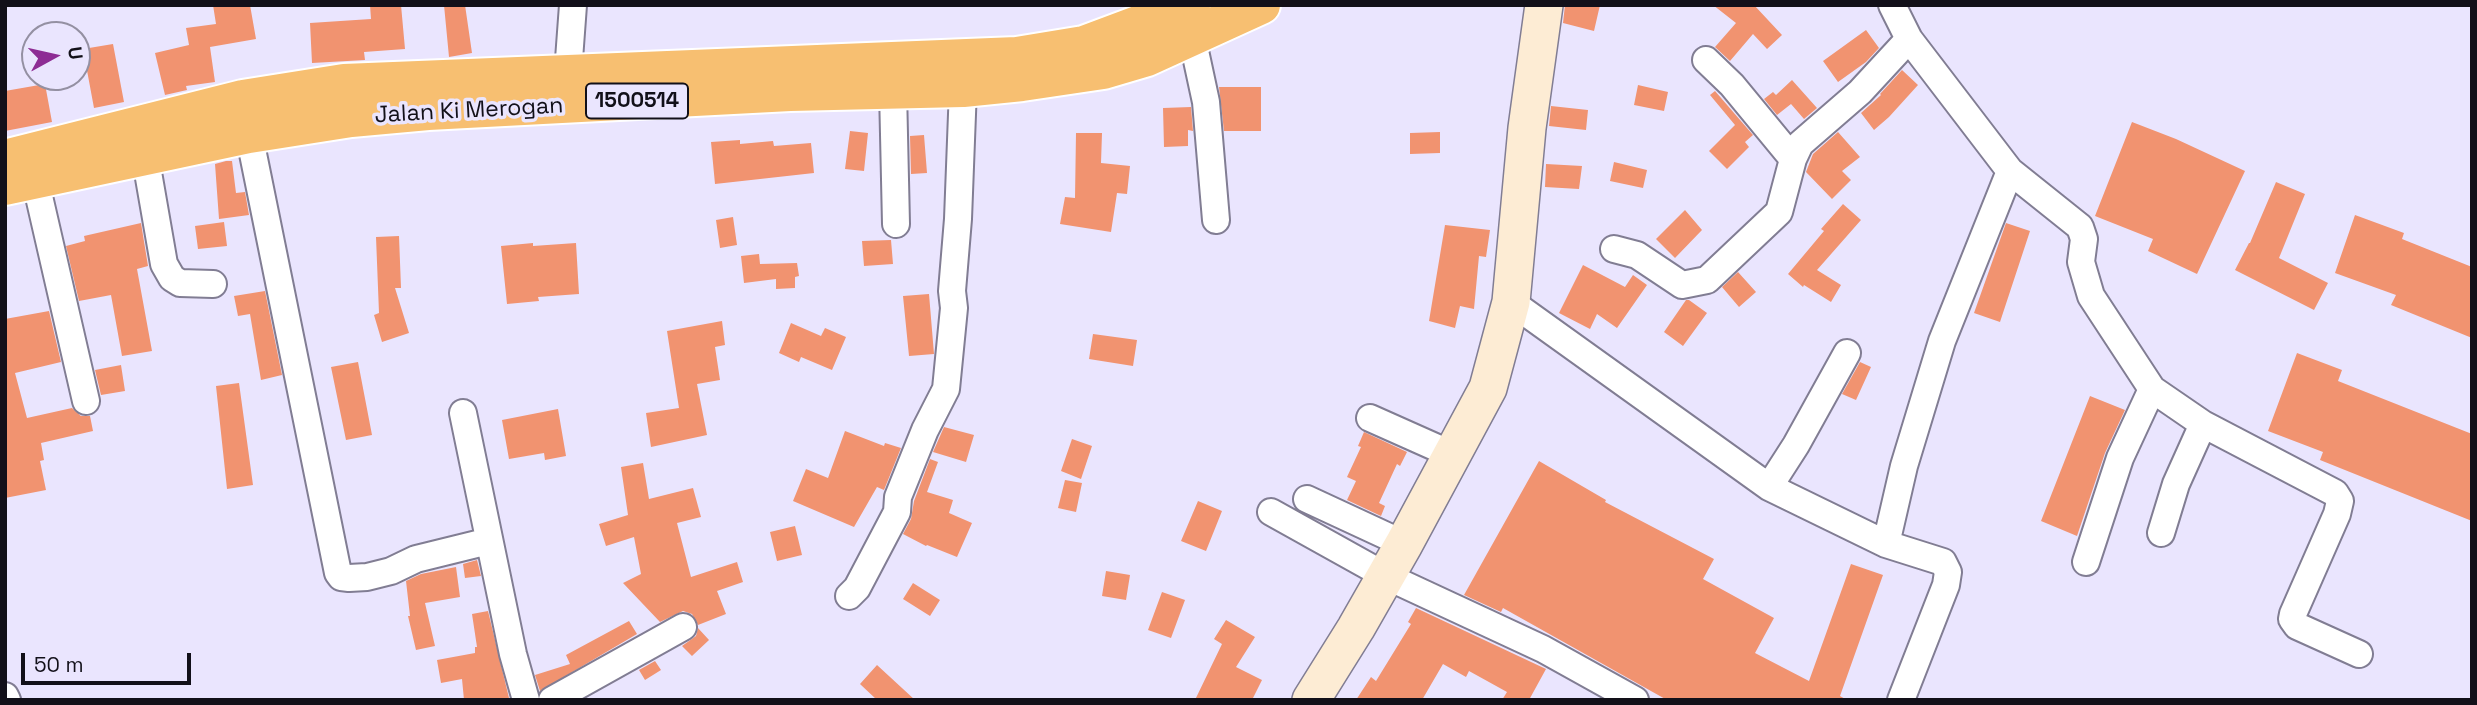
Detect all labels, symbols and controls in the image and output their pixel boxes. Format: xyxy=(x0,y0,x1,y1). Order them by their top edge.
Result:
north arrow xyxy=(21,21,91,91)
text: U xyxy=(62,45,89,61)
road number: 1500514 xyxy=(586,84,688,119)
street label: Jalan Ki Merogan xyxy=(374,92,564,130)
scale bar xyxy=(24,638,194,682)
text: 50 m xyxy=(34,651,84,678)

